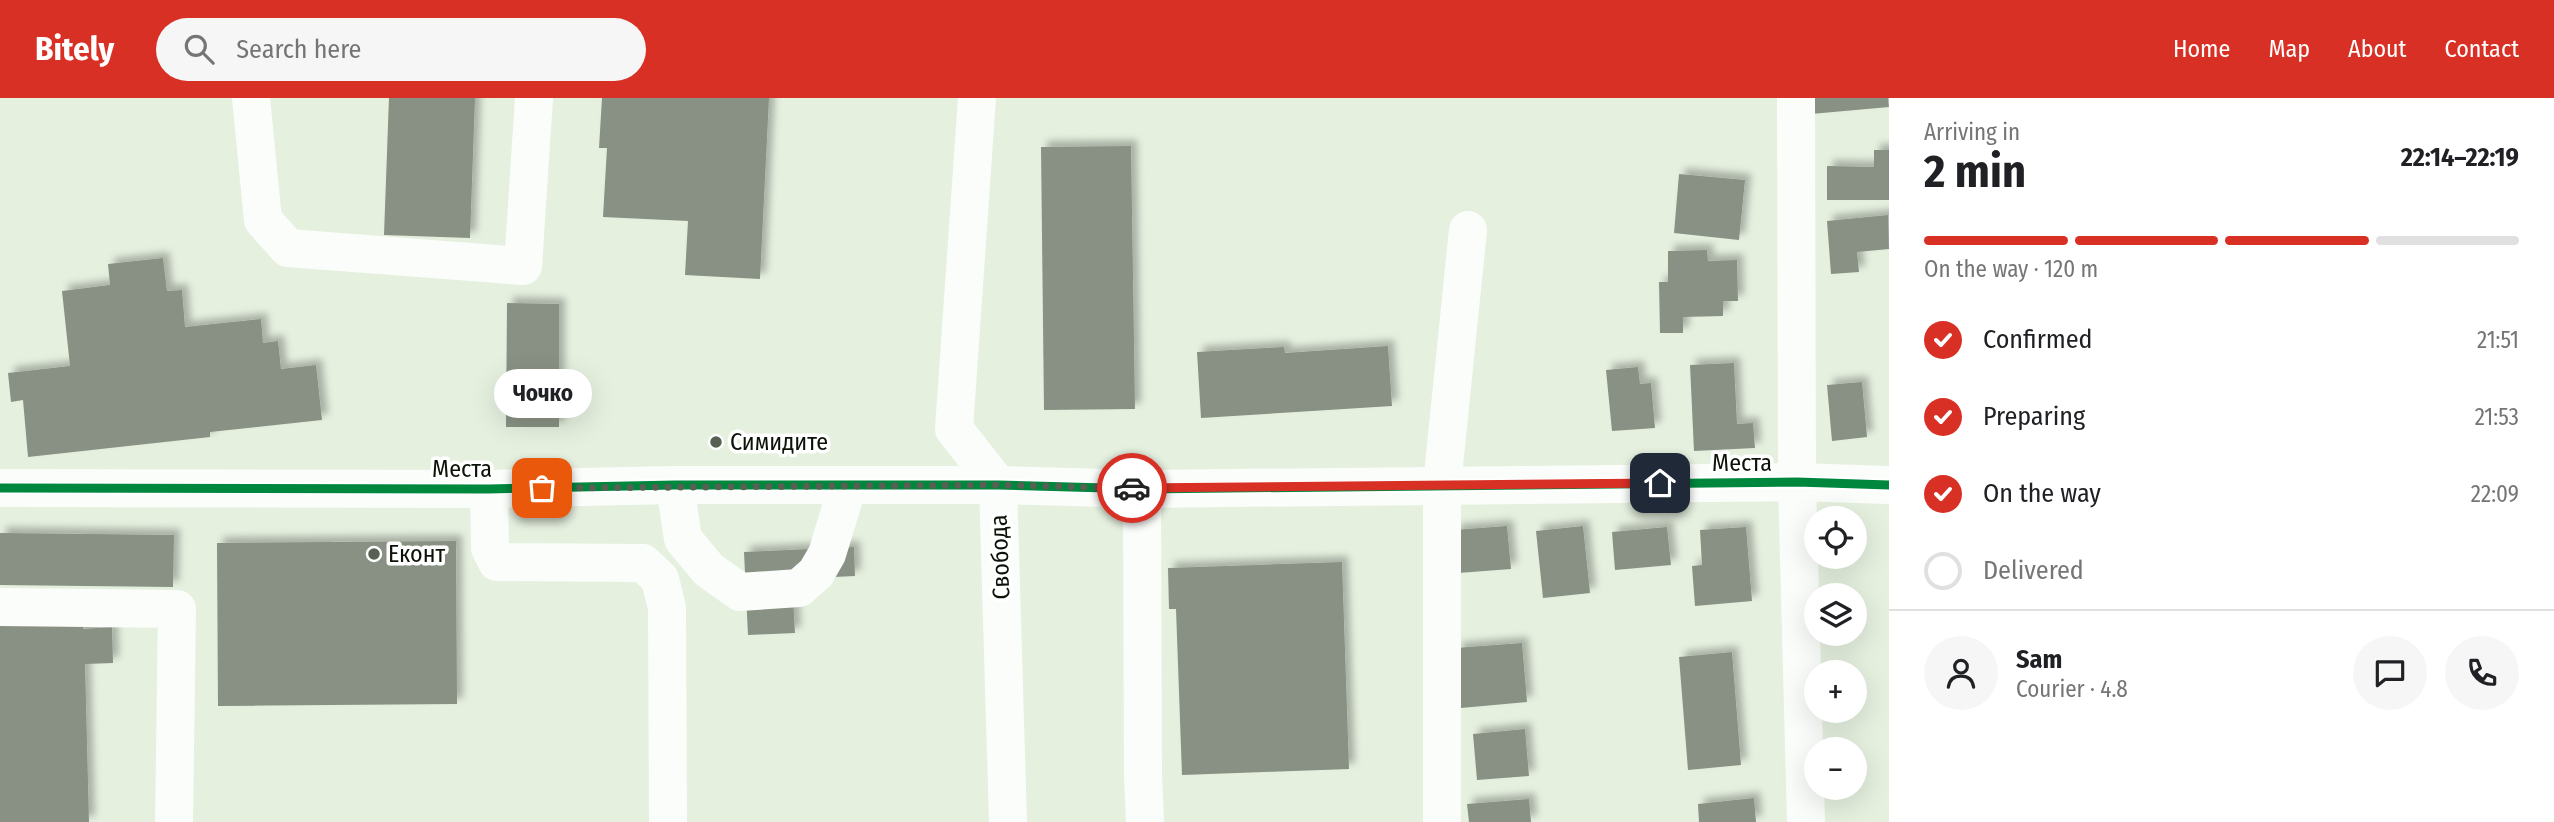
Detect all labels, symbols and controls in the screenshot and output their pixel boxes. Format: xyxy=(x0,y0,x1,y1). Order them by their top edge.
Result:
search box xyxy=(156,18,646,81)
text: Bitely xyxy=(35,29,114,69)
icon: search xyxy=(180,30,218,68)
text: Search here xyxy=(236,34,361,65)
text: Home xyxy=(2173,35,2230,63)
text: Map xyxy=(2268,35,2310,63)
text: About xyxy=(2348,35,2406,63)
text: Contact xyxy=(2444,35,2519,63)
text: Arriving in xyxy=(1924,118,2020,146)
text: 22:14–22:19 xyxy=(2401,142,2519,173)
text: 2 min xyxy=(1924,144,2026,199)
text: On the way · 120 m xyxy=(1924,255,2098,283)
icon: check xyxy=(1924,321,1962,359)
text: Confirmed xyxy=(1983,324,2093,355)
text: 21:51 xyxy=(2477,326,2519,354)
callout: Чочко xyxy=(493,369,591,418)
text: Чочко xyxy=(513,379,573,407)
icon: check xyxy=(1924,398,1962,436)
text: Preparing xyxy=(1983,401,2085,432)
text: 21:53 xyxy=(2475,403,2519,431)
place label: Симидите xyxy=(730,428,828,456)
marker: Симидите xyxy=(708,434,724,450)
street label: Места xyxy=(1712,449,1772,477)
courier xyxy=(1097,453,1167,523)
pin xyxy=(1630,453,1690,513)
street label: Места xyxy=(432,455,492,483)
pin xyxy=(512,458,572,518)
icon: home xyxy=(1641,464,1679,502)
icon: bag xyxy=(523,469,561,507)
icon: car xyxy=(1113,469,1151,507)
icon: check xyxy=(1924,475,1962,513)
text: On the way xyxy=(1983,478,2101,509)
text: 22:09 xyxy=(2471,480,2519,508)
map controls xyxy=(1804,506,1867,800)
button: locate xyxy=(1804,506,1867,569)
street label: Свобода xyxy=(985,514,1015,600)
place label: Еконт xyxy=(388,540,445,568)
marker: Еконт xyxy=(366,546,382,562)
text: Delivered xyxy=(1983,555,2084,586)
button: layers xyxy=(1804,583,1867,646)
button: person xyxy=(1924,636,1998,710)
button: chat xyxy=(2353,636,2427,710)
button: phone xyxy=(2445,636,2519,710)
text: Sam xyxy=(2016,644,2062,675)
button: + xyxy=(1804,660,1867,723)
text: Courier · 4.8 xyxy=(2016,675,2128,703)
button: − xyxy=(1804,737,1867,800)

